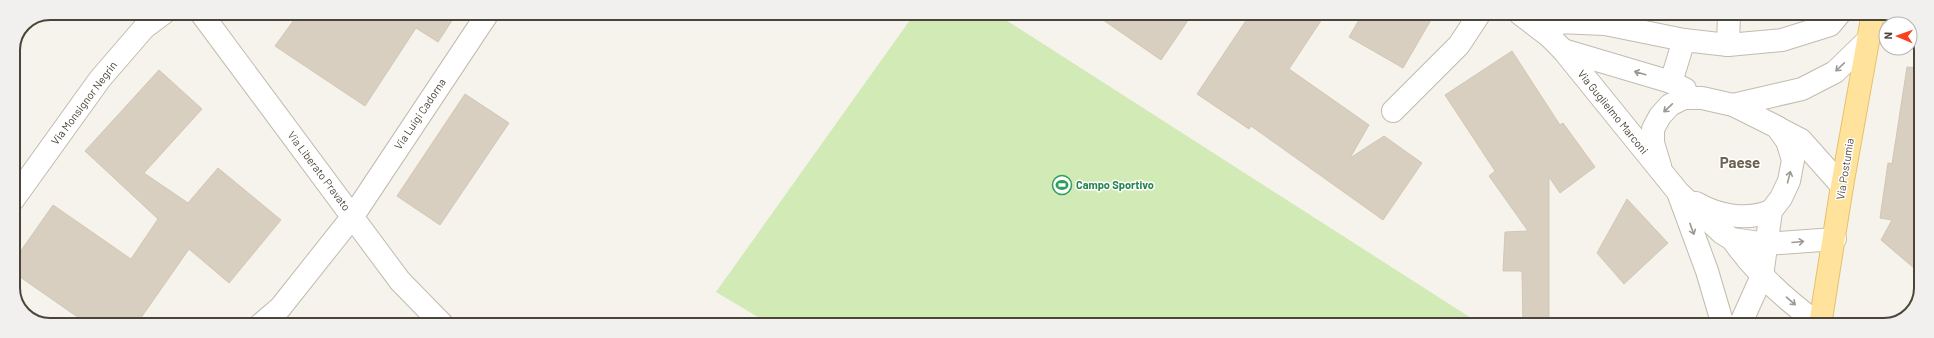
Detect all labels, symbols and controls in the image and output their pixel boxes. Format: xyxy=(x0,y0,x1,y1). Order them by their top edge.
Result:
north arrow xyxy=(1878,16,1918,56)
text: N xyxy=(1881,32,1894,40)
street label: Via Monsignor Negrin xyxy=(48,58,119,147)
one-way arrow xyxy=(1835,62,1845,72)
street label: Via Guglielmo Marconi xyxy=(1575,67,1651,156)
one-way arrow xyxy=(1634,69,1647,76)
street label: Via Luigi Cadorna xyxy=(391,76,448,152)
one-way arrow xyxy=(1663,103,1673,112)
street label: Via Liberato Pravato xyxy=(285,128,354,213)
street label: Via Postumia xyxy=(1833,137,1856,201)
district label: Paese xyxy=(1720,153,1760,171)
one-way arrow xyxy=(1786,170,1794,183)
sports icon: Campo Sportivo xyxy=(1051,174,1073,196)
place label: Campo Sportivo xyxy=(1076,178,1154,191)
one-way arrow xyxy=(1688,222,1696,234)
one-way arrow xyxy=(1791,238,1804,245)
one-way arrow xyxy=(1786,296,1796,305)

